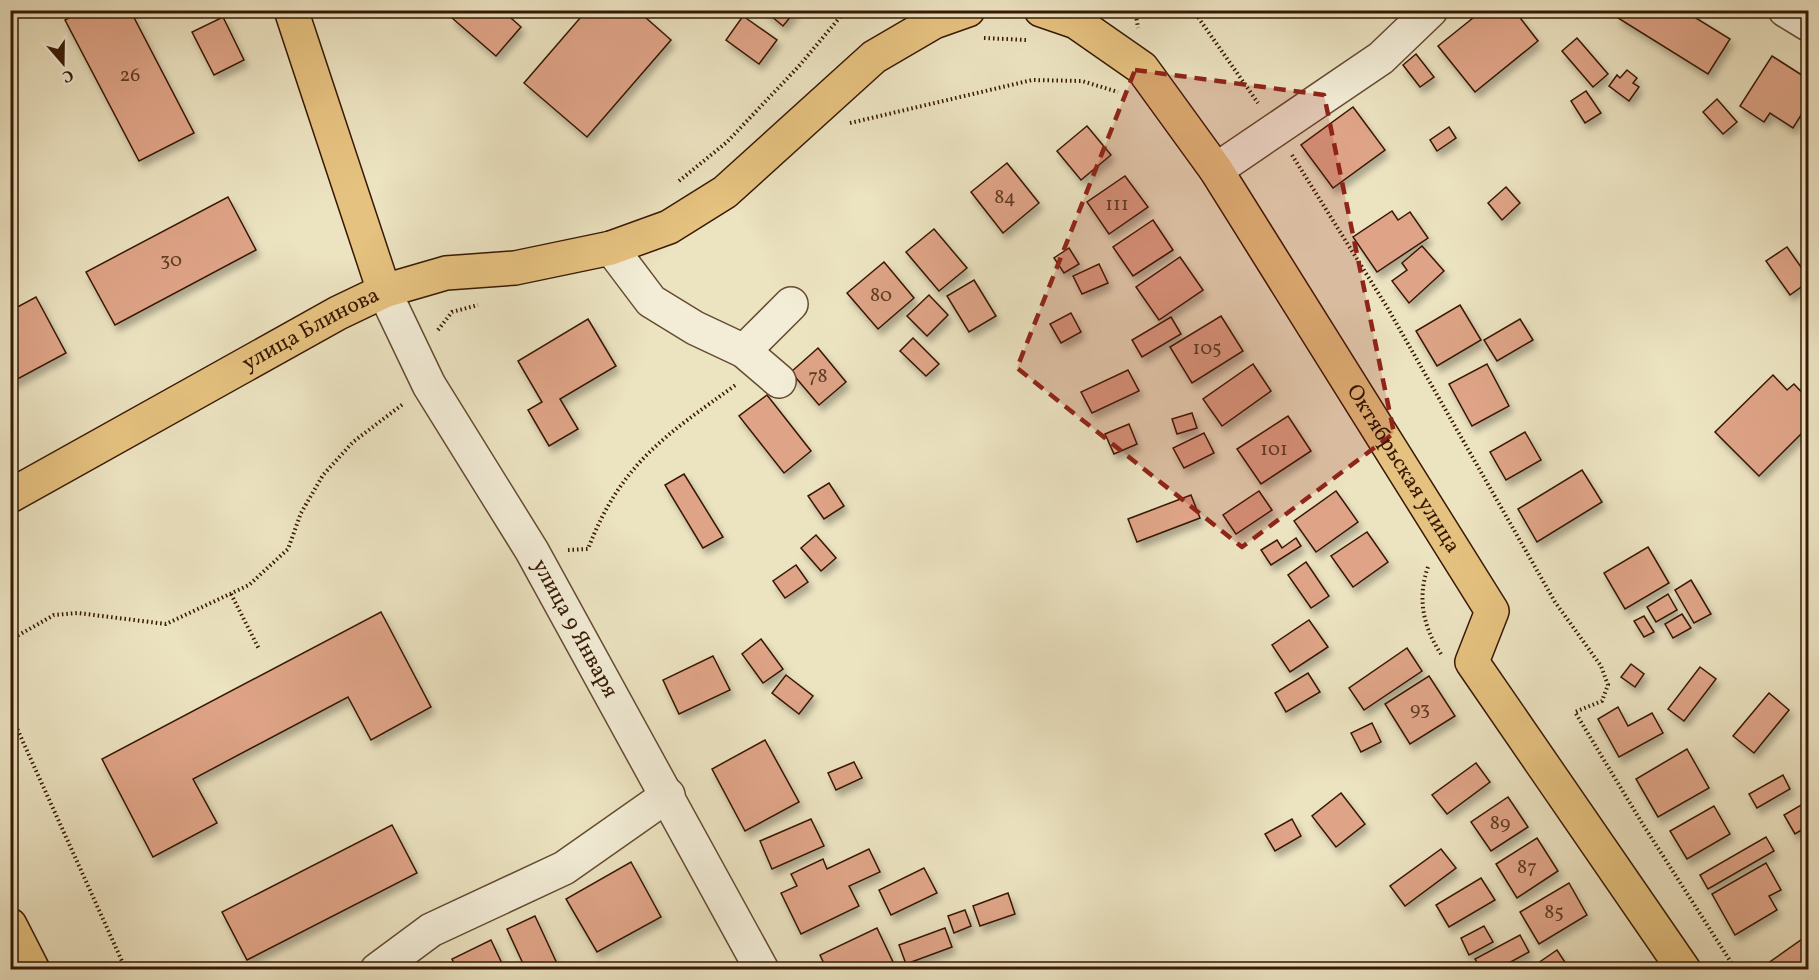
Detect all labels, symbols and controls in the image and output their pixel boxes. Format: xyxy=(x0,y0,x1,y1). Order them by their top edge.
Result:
north arrow xyxy=(33,33,93,93)
house number: 26 xyxy=(120,62,140,90)
text: С xyxy=(59,63,76,87)
house number: 84 xyxy=(994,184,1016,212)
house number: 111 xyxy=(1105,191,1129,219)
house number: 30 xyxy=(160,247,182,275)
street label: улица Блинова xyxy=(237,280,385,379)
house number: 80 xyxy=(870,282,892,310)
house number: 105 xyxy=(1192,335,1222,363)
house number: 78 xyxy=(808,363,828,391)
street label: Октябрьская улица xyxy=(1338,378,1468,559)
house number: 101 xyxy=(1260,436,1288,464)
street label: улица 9 Января xyxy=(524,553,625,704)
house number: 93 xyxy=(1410,696,1430,724)
house number: 89 xyxy=(1490,810,1510,838)
house number: 87 xyxy=(1517,854,1537,882)
house number: 85 xyxy=(1544,899,1564,927)

